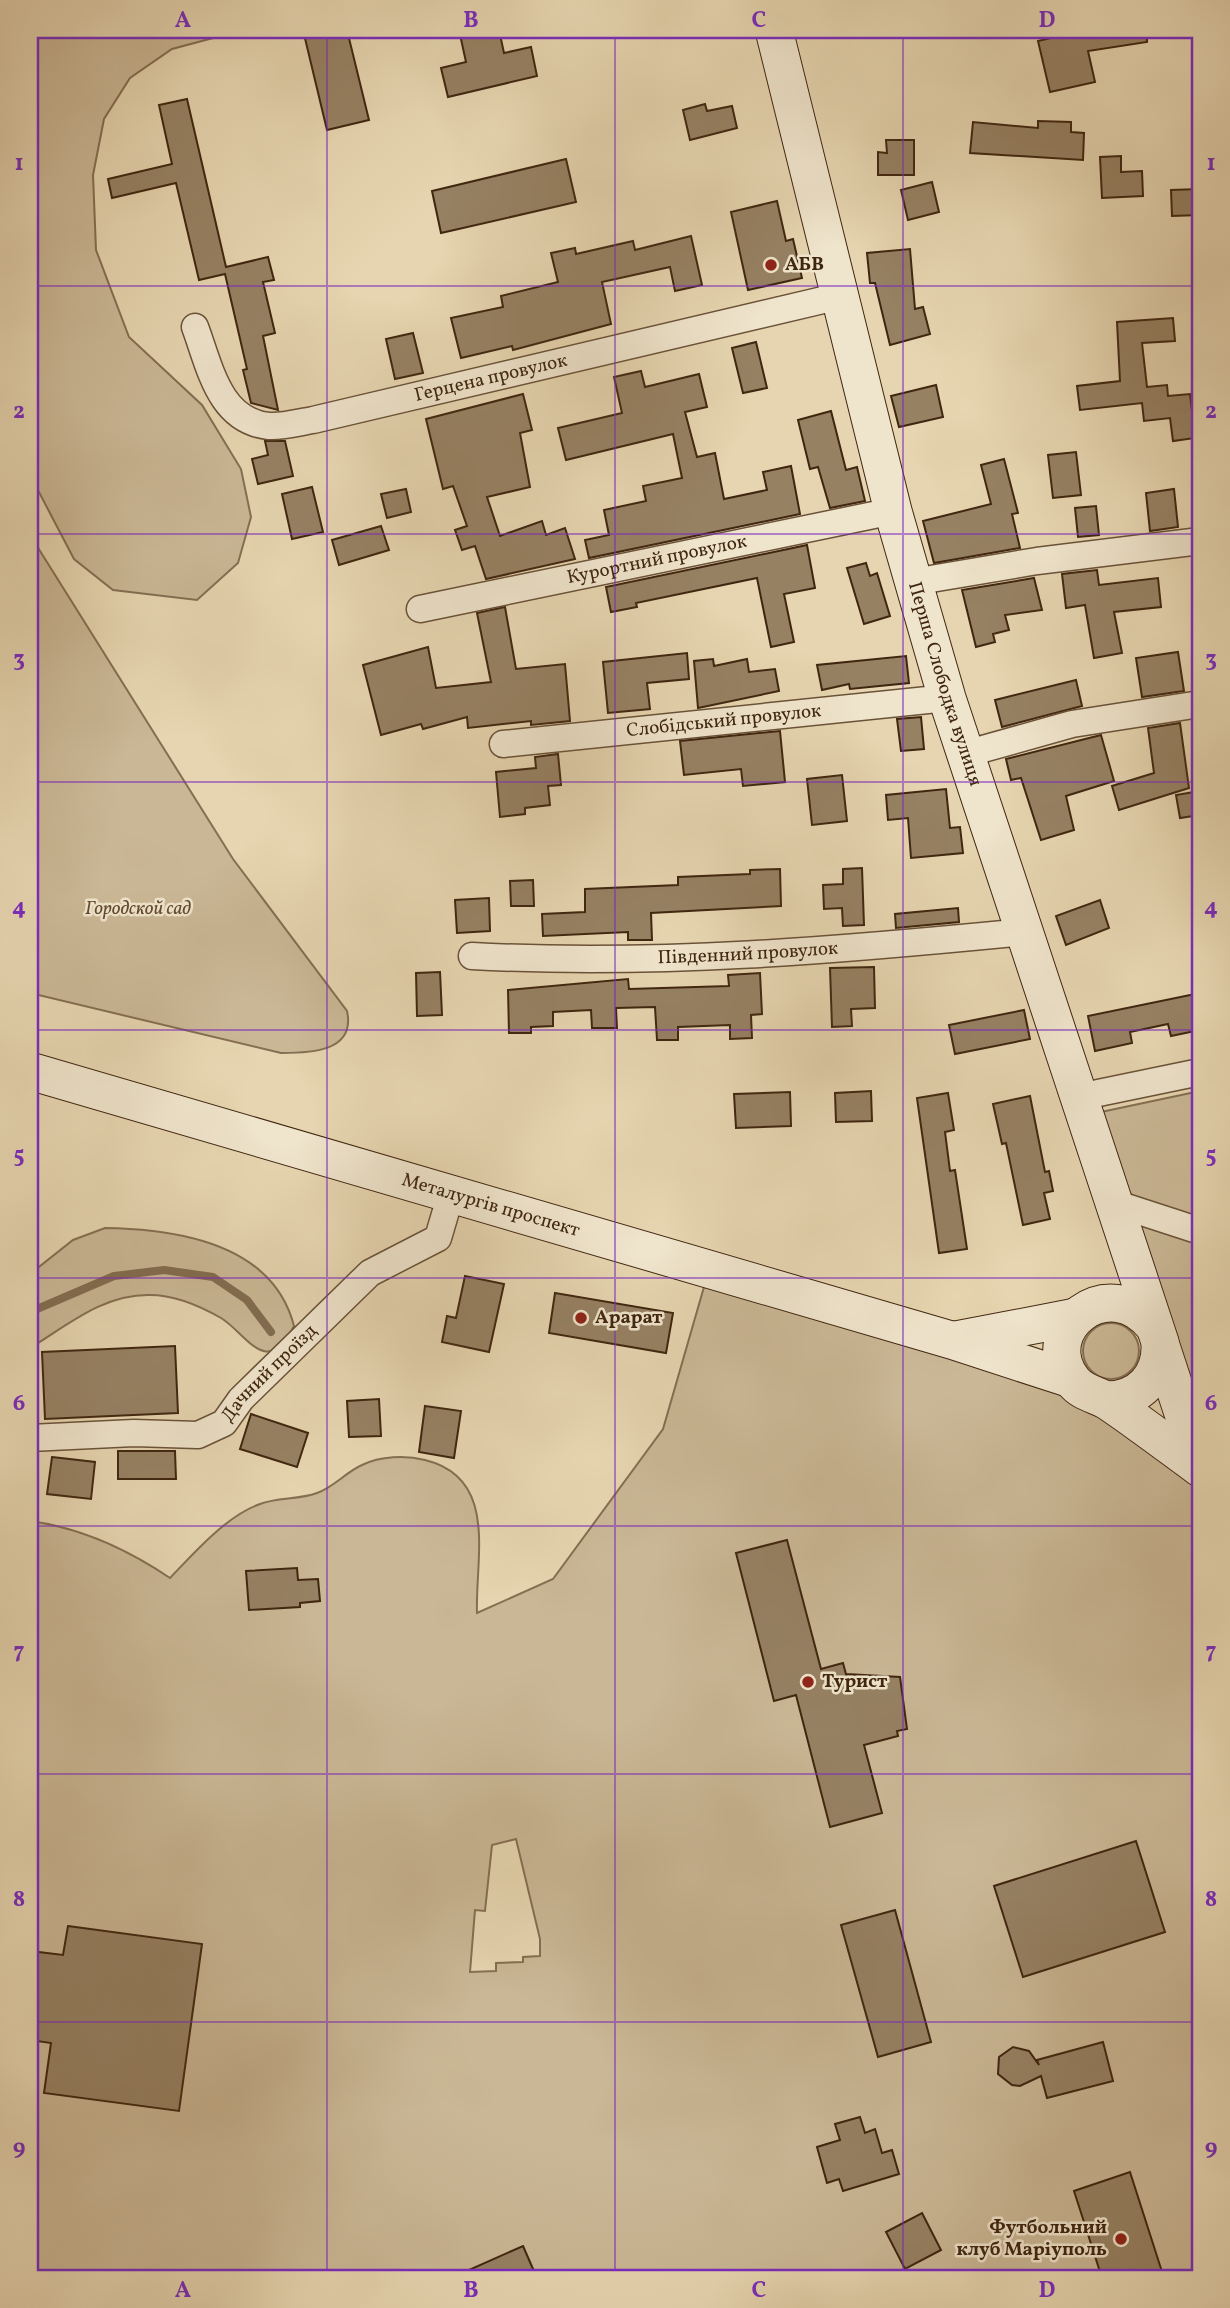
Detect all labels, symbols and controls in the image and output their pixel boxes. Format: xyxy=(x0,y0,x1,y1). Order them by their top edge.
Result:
text: A xyxy=(175,5,191,37)
text: B xyxy=(463,5,479,37)
text: C xyxy=(752,5,766,37)
text: D xyxy=(1039,5,1056,37)
text: 1 xyxy=(14,148,24,180)
text: 1 xyxy=(1206,148,1216,180)
place label: АБВ xyxy=(785,252,824,278)
marker: АБВ xyxy=(763,257,779,273)
street label: Герцена провулок xyxy=(412,348,570,409)
text: 2 xyxy=(13,396,25,428)
text: 2 xyxy=(1205,396,1217,428)
street label: Курортний провулок xyxy=(565,529,749,591)
street label: Перша Слободка вулиця xyxy=(901,579,988,790)
text: 3 xyxy=(13,644,25,676)
text: 3 xyxy=(1205,644,1217,676)
street label: Слобідський провулок xyxy=(625,698,822,744)
text: 4 xyxy=(12,892,26,924)
text: 4 xyxy=(1204,892,1218,924)
park label: Городской сад xyxy=(85,896,191,922)
street label: Південний провулок xyxy=(657,936,839,971)
text: 5 xyxy=(13,1140,25,1172)
text: 5 xyxy=(1205,1140,1217,1172)
street label: Металургів проспект xyxy=(399,1167,583,1244)
place label: Арарат xyxy=(595,1305,663,1331)
marker: Арарат xyxy=(573,1310,589,1326)
street label: Дачний проїзд xyxy=(215,1318,323,1428)
text: 6 xyxy=(13,1388,25,1420)
text: 6 xyxy=(1205,1388,1217,1420)
text: 7 xyxy=(14,1636,25,1668)
text: 7 xyxy=(1206,1636,1217,1668)
place label: Турист xyxy=(822,1669,888,1695)
marker: Турист xyxy=(800,1674,816,1690)
text: 8 xyxy=(13,1884,25,1916)
text: 8 xyxy=(1205,1884,1217,1916)
text: 9 xyxy=(13,2132,25,2164)
text: 9 xyxy=(1205,2132,1217,2164)
place label: Футбольний клуб Маріуполь xyxy=(957,2215,1107,2263)
marker: Футбольний клуб Маріуполь xyxy=(1113,2231,1129,2247)
text: A xyxy=(175,2275,191,2307)
text: B xyxy=(463,2275,479,2307)
text: C xyxy=(752,2275,766,2307)
text: D xyxy=(1039,2275,1056,2307)

